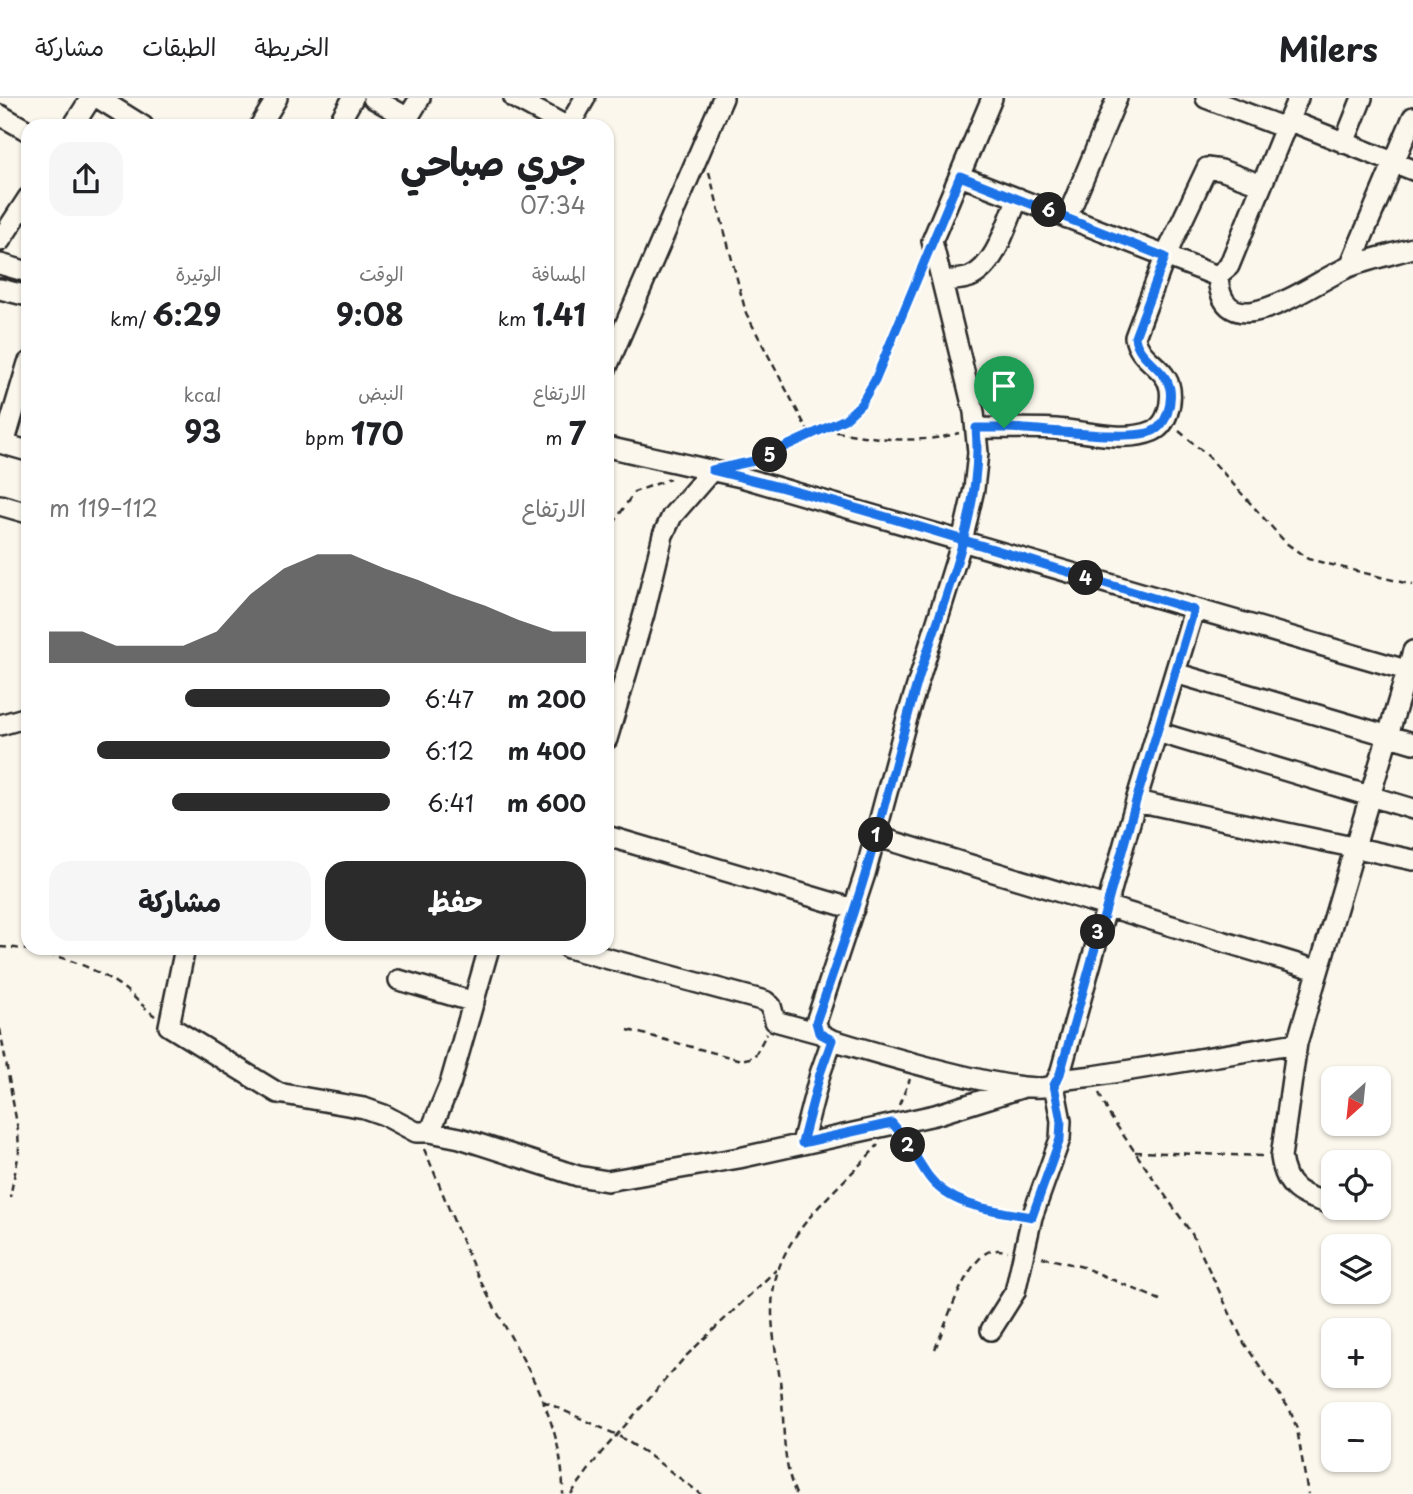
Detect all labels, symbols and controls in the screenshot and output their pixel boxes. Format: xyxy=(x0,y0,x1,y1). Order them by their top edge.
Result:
text: Milers xyxy=(1279,23,1378,73)
text: مشاركة xyxy=(35,28,104,64)
text: الطبقات xyxy=(142,28,217,64)
text: الخريطة xyxy=(255,28,329,64)
text: جري صباحي xyxy=(400,132,586,189)
button: share xyxy=(49,142,123,216)
text: 07:34 xyxy=(520,187,586,222)
pin: 6 xyxy=(1032,192,1066,228)
text: 6 xyxy=(1042,195,1055,223)
text: الوتيرة xyxy=(175,259,221,287)
text: الوقت xyxy=(359,259,404,287)
text: المسافة xyxy=(532,259,586,287)
text: 6:29 xyxy=(153,291,221,336)
text: 9:08 xyxy=(336,291,404,336)
text: 1.41 xyxy=(532,291,586,336)
text: /km xyxy=(110,304,153,332)
text: km xyxy=(498,304,532,332)
pin xyxy=(974,356,1034,428)
icon: arrive xyxy=(985,367,1023,405)
text: النبض xyxy=(358,378,404,406)
text: الارتفاع xyxy=(533,378,586,406)
text: kcal xyxy=(183,380,221,408)
text: 93 xyxy=(184,408,221,453)
text: 170 xyxy=(351,410,404,455)
text: 7 xyxy=(569,410,586,455)
text: bpm xyxy=(305,423,351,451)
text: m xyxy=(545,423,569,451)
pin: 5 xyxy=(752,438,788,472)
text: 5 xyxy=(763,440,776,468)
text: 112–119 m xyxy=(49,490,158,525)
text: الارتفاع xyxy=(522,490,586,525)
pin: 4 xyxy=(1068,560,1104,596)
text: 4 xyxy=(1079,563,1092,591)
text: 6:47 xyxy=(424,681,474,716)
text: 200 m xyxy=(507,681,586,716)
text: 6:12 xyxy=(425,733,474,768)
text: 400 m xyxy=(508,733,586,768)
text: 6:41 xyxy=(427,785,474,820)
text: 600 m xyxy=(507,785,586,820)
pin: 1 xyxy=(858,818,894,852)
text: 1 xyxy=(871,820,880,848)
button: مشاركة xyxy=(49,861,311,941)
button: حفظ xyxy=(325,861,586,941)
pin: 3 xyxy=(1080,914,1116,950)
text: 3 xyxy=(1091,917,1104,945)
north arrow xyxy=(1321,1066,1391,1136)
map controls xyxy=(1321,1066,1391,1472)
pin: 2 xyxy=(890,1128,926,1162)
text: 2 xyxy=(901,1130,914,1158)
button: locate xyxy=(1321,1150,1391,1220)
button: layers xyxy=(1321,1234,1391,1304)
button: + xyxy=(1321,1318,1391,1388)
button: − xyxy=(1321,1402,1391,1472)

